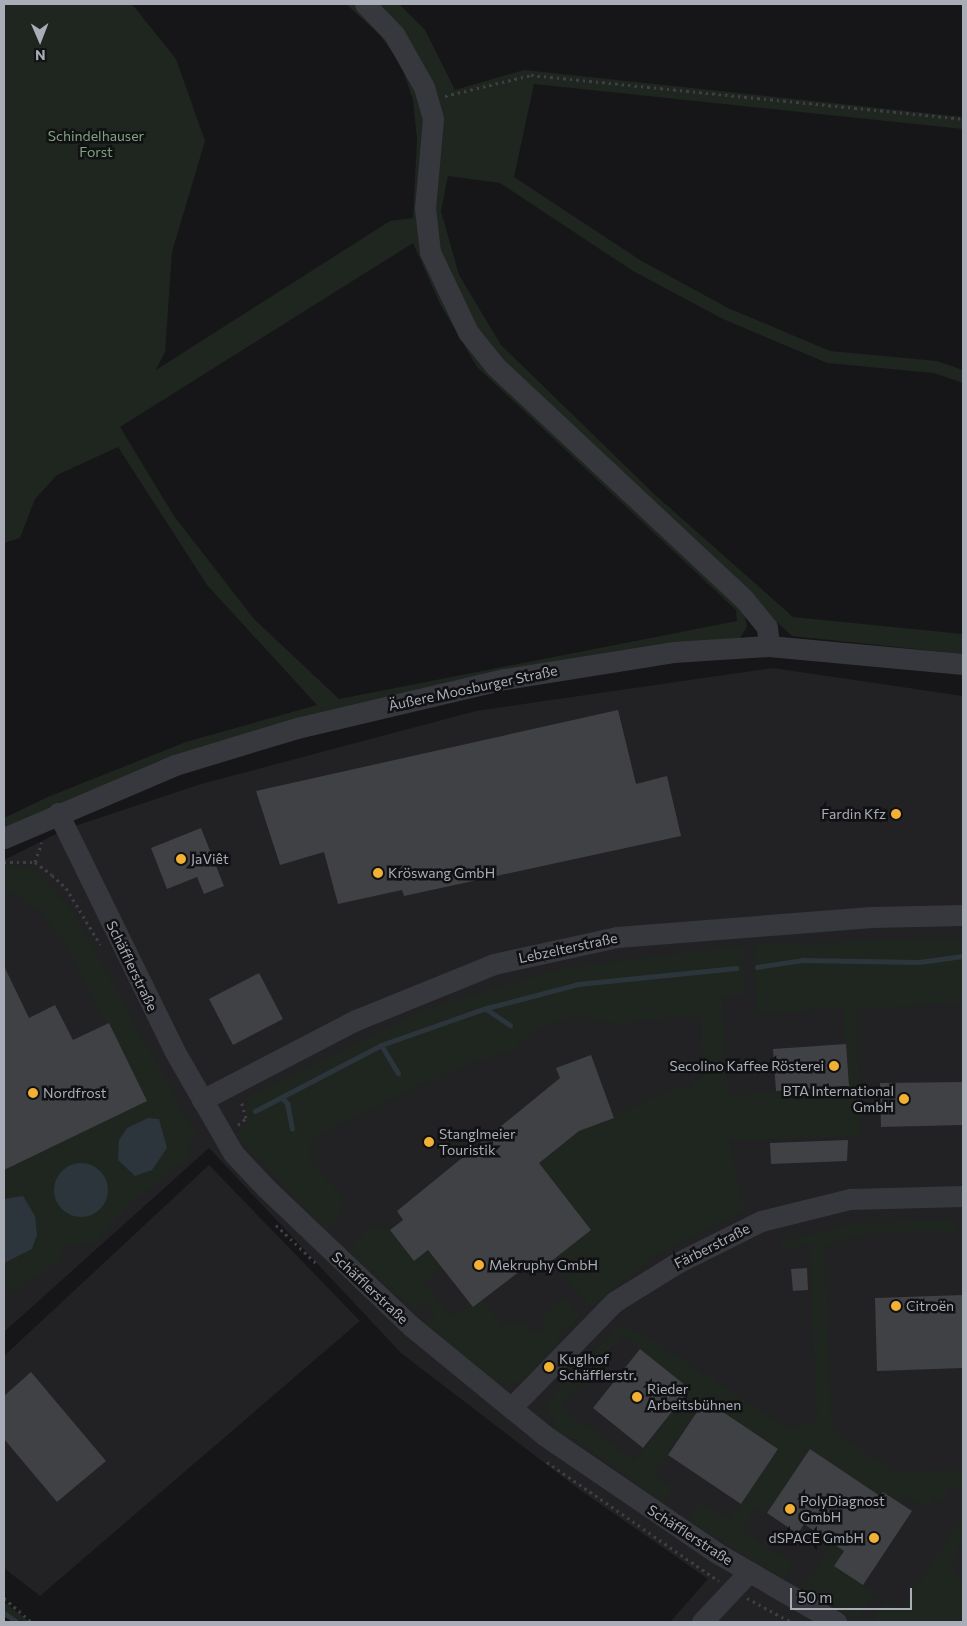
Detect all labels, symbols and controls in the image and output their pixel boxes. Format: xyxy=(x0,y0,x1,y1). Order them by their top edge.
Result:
north arrow xyxy=(15,15,65,65)
text: N xyxy=(35,47,46,64)
park label: Schindelhauser Forst xyxy=(48,128,144,160)
street label: Äußere Moosburger Straße xyxy=(387,662,559,714)
place label: Fardin Kfz xyxy=(821,806,886,822)
marker: Fardin Kfz xyxy=(890,808,902,820)
place label: JaViêt xyxy=(191,851,229,867)
marker: JaViêt xyxy=(175,853,187,865)
place label: Kröswang GmbH xyxy=(388,865,495,881)
marker: Kröswang GmbH xyxy=(372,867,384,879)
street label: Schäfflerstraße xyxy=(103,918,161,1014)
street label: Lebzelterstraße xyxy=(517,929,619,967)
place label: Secolino Kaffee Rösterei xyxy=(669,1058,824,1074)
marker: Secolino Kaffee Rösterei xyxy=(828,1060,840,1072)
place label: BTA International GmbH xyxy=(782,1083,894,1116)
place label: Nordfrost xyxy=(43,1085,107,1101)
marker: Nordfrost xyxy=(27,1087,39,1099)
marker: BTA International GmbH xyxy=(898,1093,910,1105)
place label: Stanglmeier Touristik xyxy=(439,1126,515,1158)
marker: Stanglmeier Touristik xyxy=(423,1136,435,1148)
street label: Färberstraße xyxy=(672,1220,752,1272)
street label: Schäfflerstraße xyxy=(328,1248,412,1328)
place label: Mekruphy GmbH xyxy=(489,1257,598,1273)
marker: Mekruphy GmbH xyxy=(473,1259,485,1271)
place label: Citroën xyxy=(906,1298,954,1314)
marker: Citroën xyxy=(890,1300,902,1312)
place label: Kuglhof Schäfflerstr. xyxy=(559,1351,637,1384)
marker: Kuglhof Schäfflerstr. xyxy=(543,1361,555,1373)
place label: Rieder Arbeitsbühnen xyxy=(647,1381,741,1414)
marker: Rieder Arbeitsbühnen xyxy=(631,1391,643,1403)
place label: PolyDiagnost GmbH xyxy=(800,1493,885,1525)
street label: Schäfflerstraße xyxy=(644,1501,736,1569)
marker: PolyDiagnost GmbH xyxy=(784,1503,796,1515)
place label: dSPACE GmbH xyxy=(769,1530,864,1546)
marker: dSPACE GmbH xyxy=(868,1532,880,1544)
scale bar xyxy=(792,1578,914,1610)
text: 50 m xyxy=(798,1588,832,1606)

